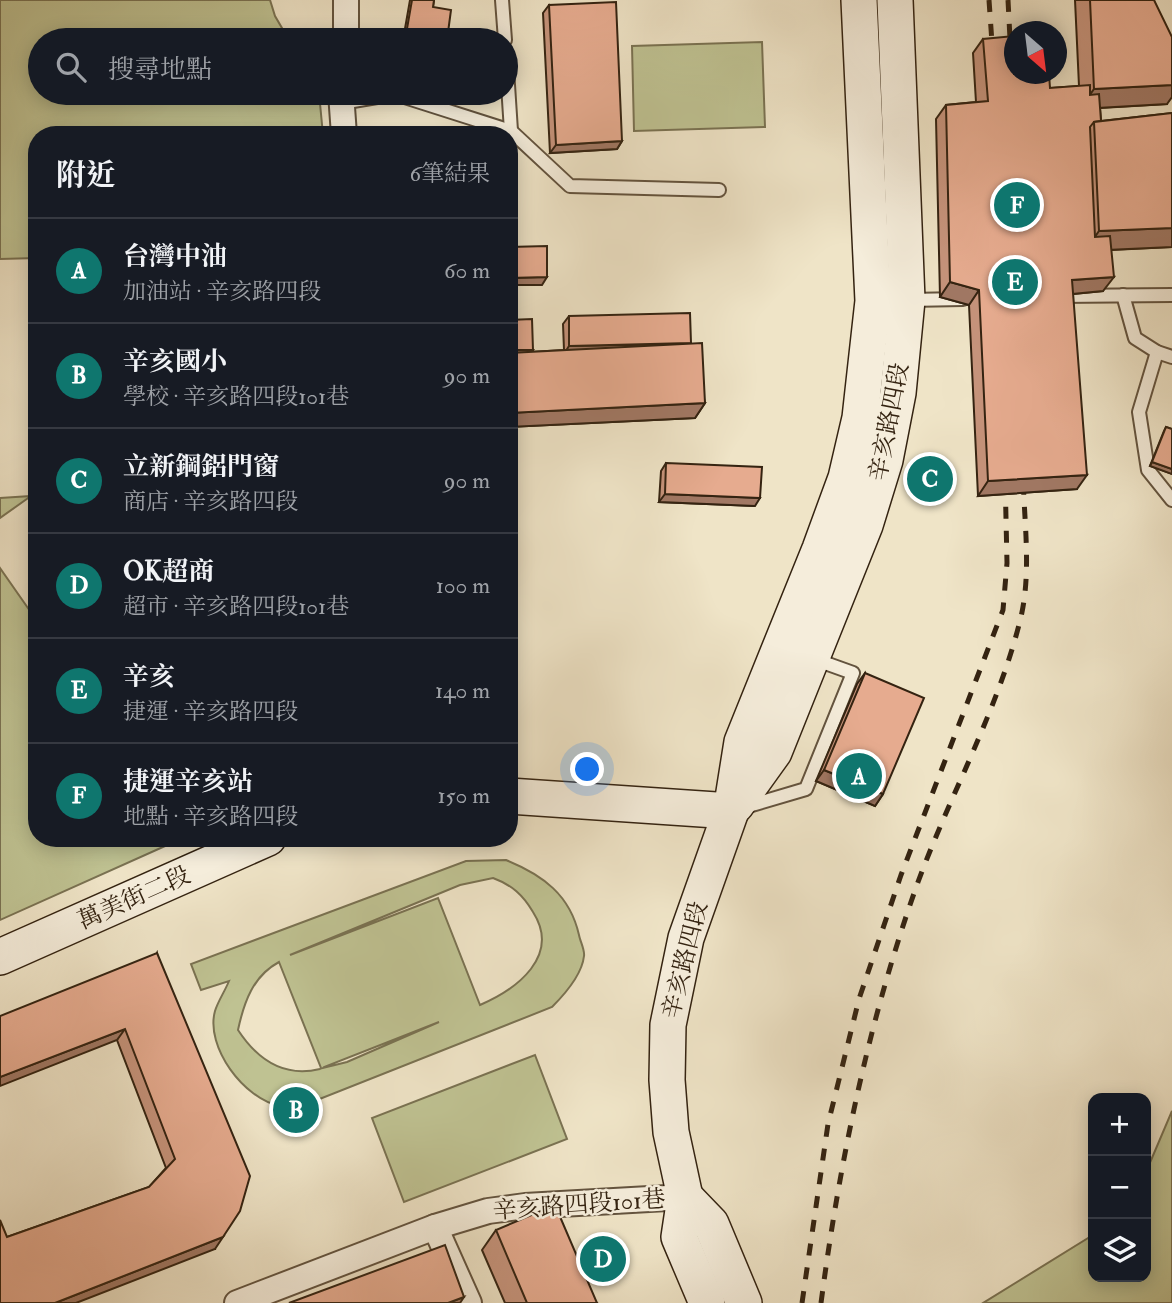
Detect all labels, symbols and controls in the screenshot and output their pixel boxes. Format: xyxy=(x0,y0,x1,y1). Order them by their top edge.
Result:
north arrow xyxy=(1004,21,1067,84)
search box xyxy=(28,28,518,105)
icon: search xyxy=(52,48,90,86)
text: 搜尋地點 xyxy=(108,54,212,86)
text: 附近 xyxy=(56,157,116,194)
text: 6筆結果 xyxy=(409,159,490,188)
pin: F xyxy=(994,179,1040,231)
text: 台灣中油 xyxy=(123,241,227,273)
text: A xyxy=(72,256,86,285)
text: 60 m xyxy=(444,256,490,285)
pin: E xyxy=(992,256,1038,308)
text: 加油站 · 辛亥路四段 xyxy=(123,277,321,306)
text: 辛亥國小 xyxy=(123,346,227,378)
street label: 辛亥路四段 xyxy=(862,360,916,484)
text: B xyxy=(71,361,87,390)
text: 90 m xyxy=(444,361,490,390)
text: 學校 · 辛亥路四段101巷 xyxy=(123,382,349,411)
text: 立新鋼鋁門窗 xyxy=(123,451,279,483)
pin: C xyxy=(907,453,953,505)
text: C xyxy=(71,466,87,495)
text: 90 m xyxy=(444,466,490,495)
text: 商店 · 辛亥路四段 xyxy=(123,487,298,516)
text: OK超商 xyxy=(123,556,214,588)
text: D xyxy=(70,571,88,600)
text: 100 m xyxy=(436,571,490,600)
text: 超市 · 辛亥路四段101巷 xyxy=(123,592,349,621)
text: 辛亥 xyxy=(123,661,175,693)
text: E xyxy=(71,676,87,705)
text: 140 m xyxy=(435,676,490,705)
text: 捷運 · 辛亥路四段 xyxy=(123,697,298,726)
pin: A xyxy=(836,750,882,802)
your location xyxy=(570,752,604,786)
text: 捷運辛亥站 xyxy=(123,766,253,798)
text: F xyxy=(72,781,86,810)
text: 150 m xyxy=(437,781,490,810)
text: 地點 · 辛亥路四段 xyxy=(123,802,298,831)
street label: 萬美街二段 xyxy=(73,859,195,937)
street label: 辛亥路四段 xyxy=(655,898,715,1022)
pin: B xyxy=(273,1084,319,1136)
map controls xyxy=(1088,1093,1151,1282)
button: + xyxy=(1088,1093,1151,1156)
button: − xyxy=(1088,1156,1151,1219)
street label: 辛亥路四段101巷 xyxy=(492,1183,666,1227)
button: layers xyxy=(1088,1219,1151,1282)
pin: D xyxy=(580,1233,626,1285)

